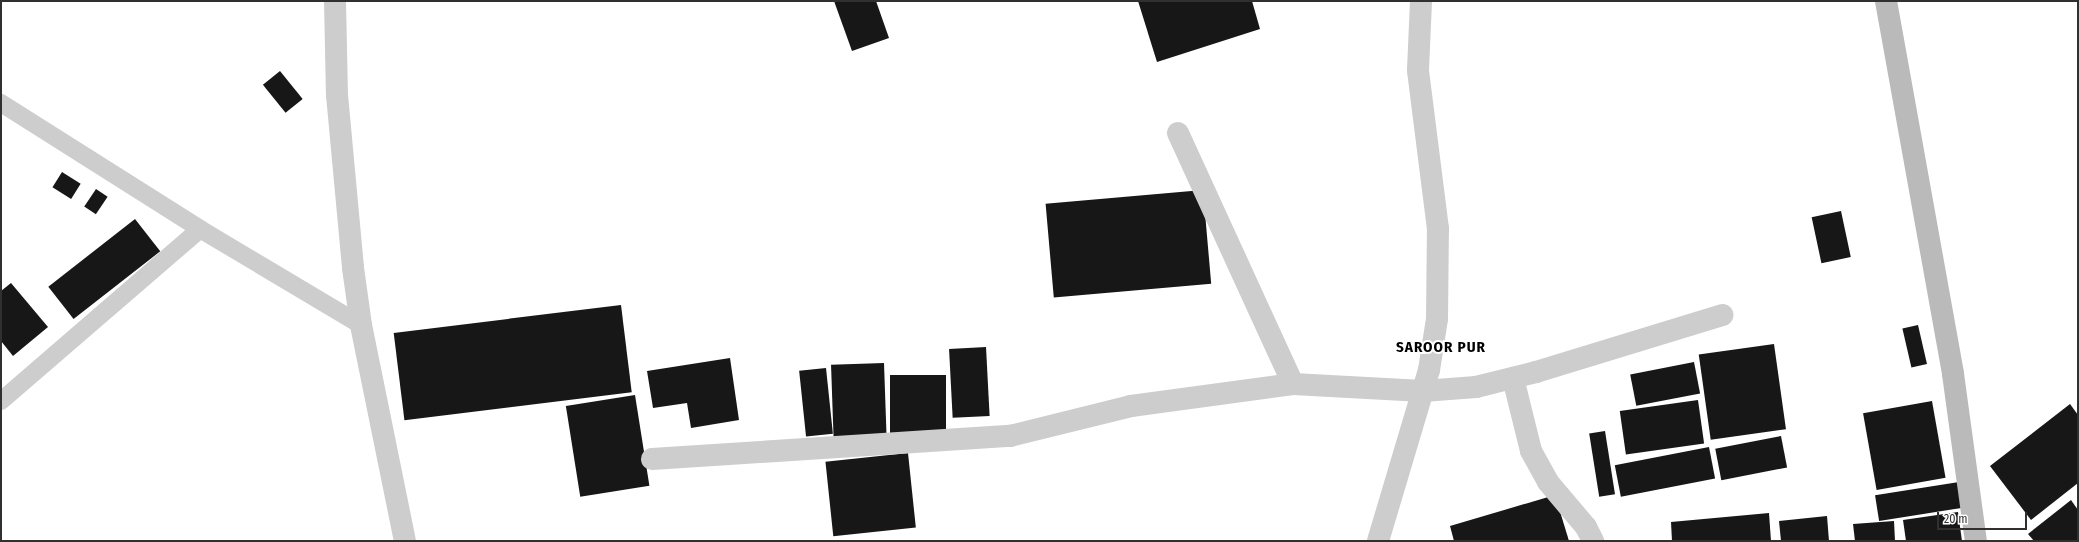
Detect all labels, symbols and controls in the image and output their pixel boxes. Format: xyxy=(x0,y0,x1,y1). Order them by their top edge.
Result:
district label: SAROOR PUR xyxy=(1396,339,1486,357)
scale bar xyxy=(1939,504,2029,530)
text: 20 m xyxy=(1944,512,1968,526)

